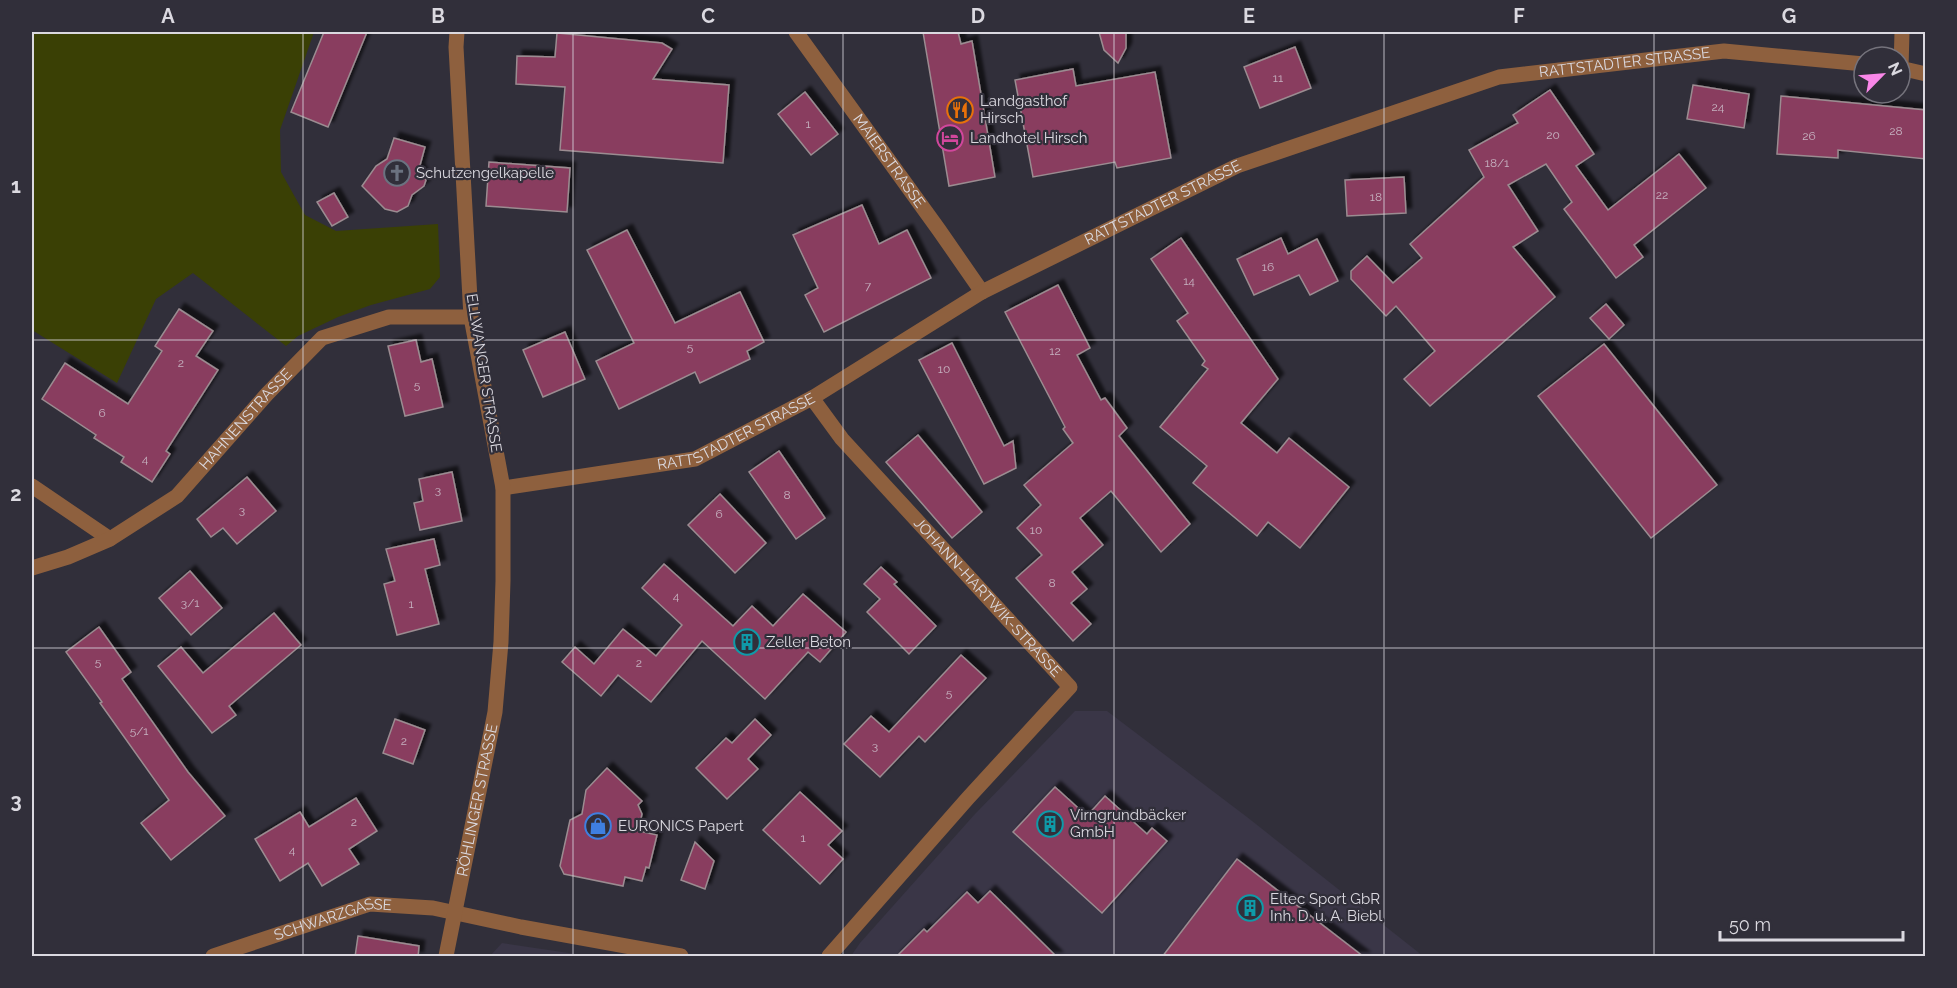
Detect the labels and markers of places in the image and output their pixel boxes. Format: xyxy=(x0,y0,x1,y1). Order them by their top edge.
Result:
place label: Landgasthof Hirsch xyxy=(980,92,1068,127)
restaurant icon: Landgasthof Hirsch xyxy=(945,95,975,125)
hotel icon: Landhotel Hirsch xyxy=(935,123,965,153)
place label: Landhotel Hirsch xyxy=(970,129,1088,147)
church icon: Schutzengelkapelle xyxy=(382,158,412,188)
place label: Schutzengelkapelle xyxy=(416,164,554,182)
building icon: Zeller Beton xyxy=(732,627,762,657)
place label: Zeller Beton xyxy=(766,633,851,651)
place label: Virngrundbäcker GmbH xyxy=(1070,806,1187,841)
building icon: Virngrundbäcker GmbH xyxy=(1035,809,1065,839)
shop icon: EURONICS Papert xyxy=(583,811,613,841)
place label: EURONICS Papert xyxy=(618,817,744,835)
place label: Eltec Sport GbR Inh. D. u. A. Biebl xyxy=(1270,890,1383,925)
building icon: Eltec Sport GbR Inh. D. u. A. Biebl xyxy=(1235,893,1265,923)

